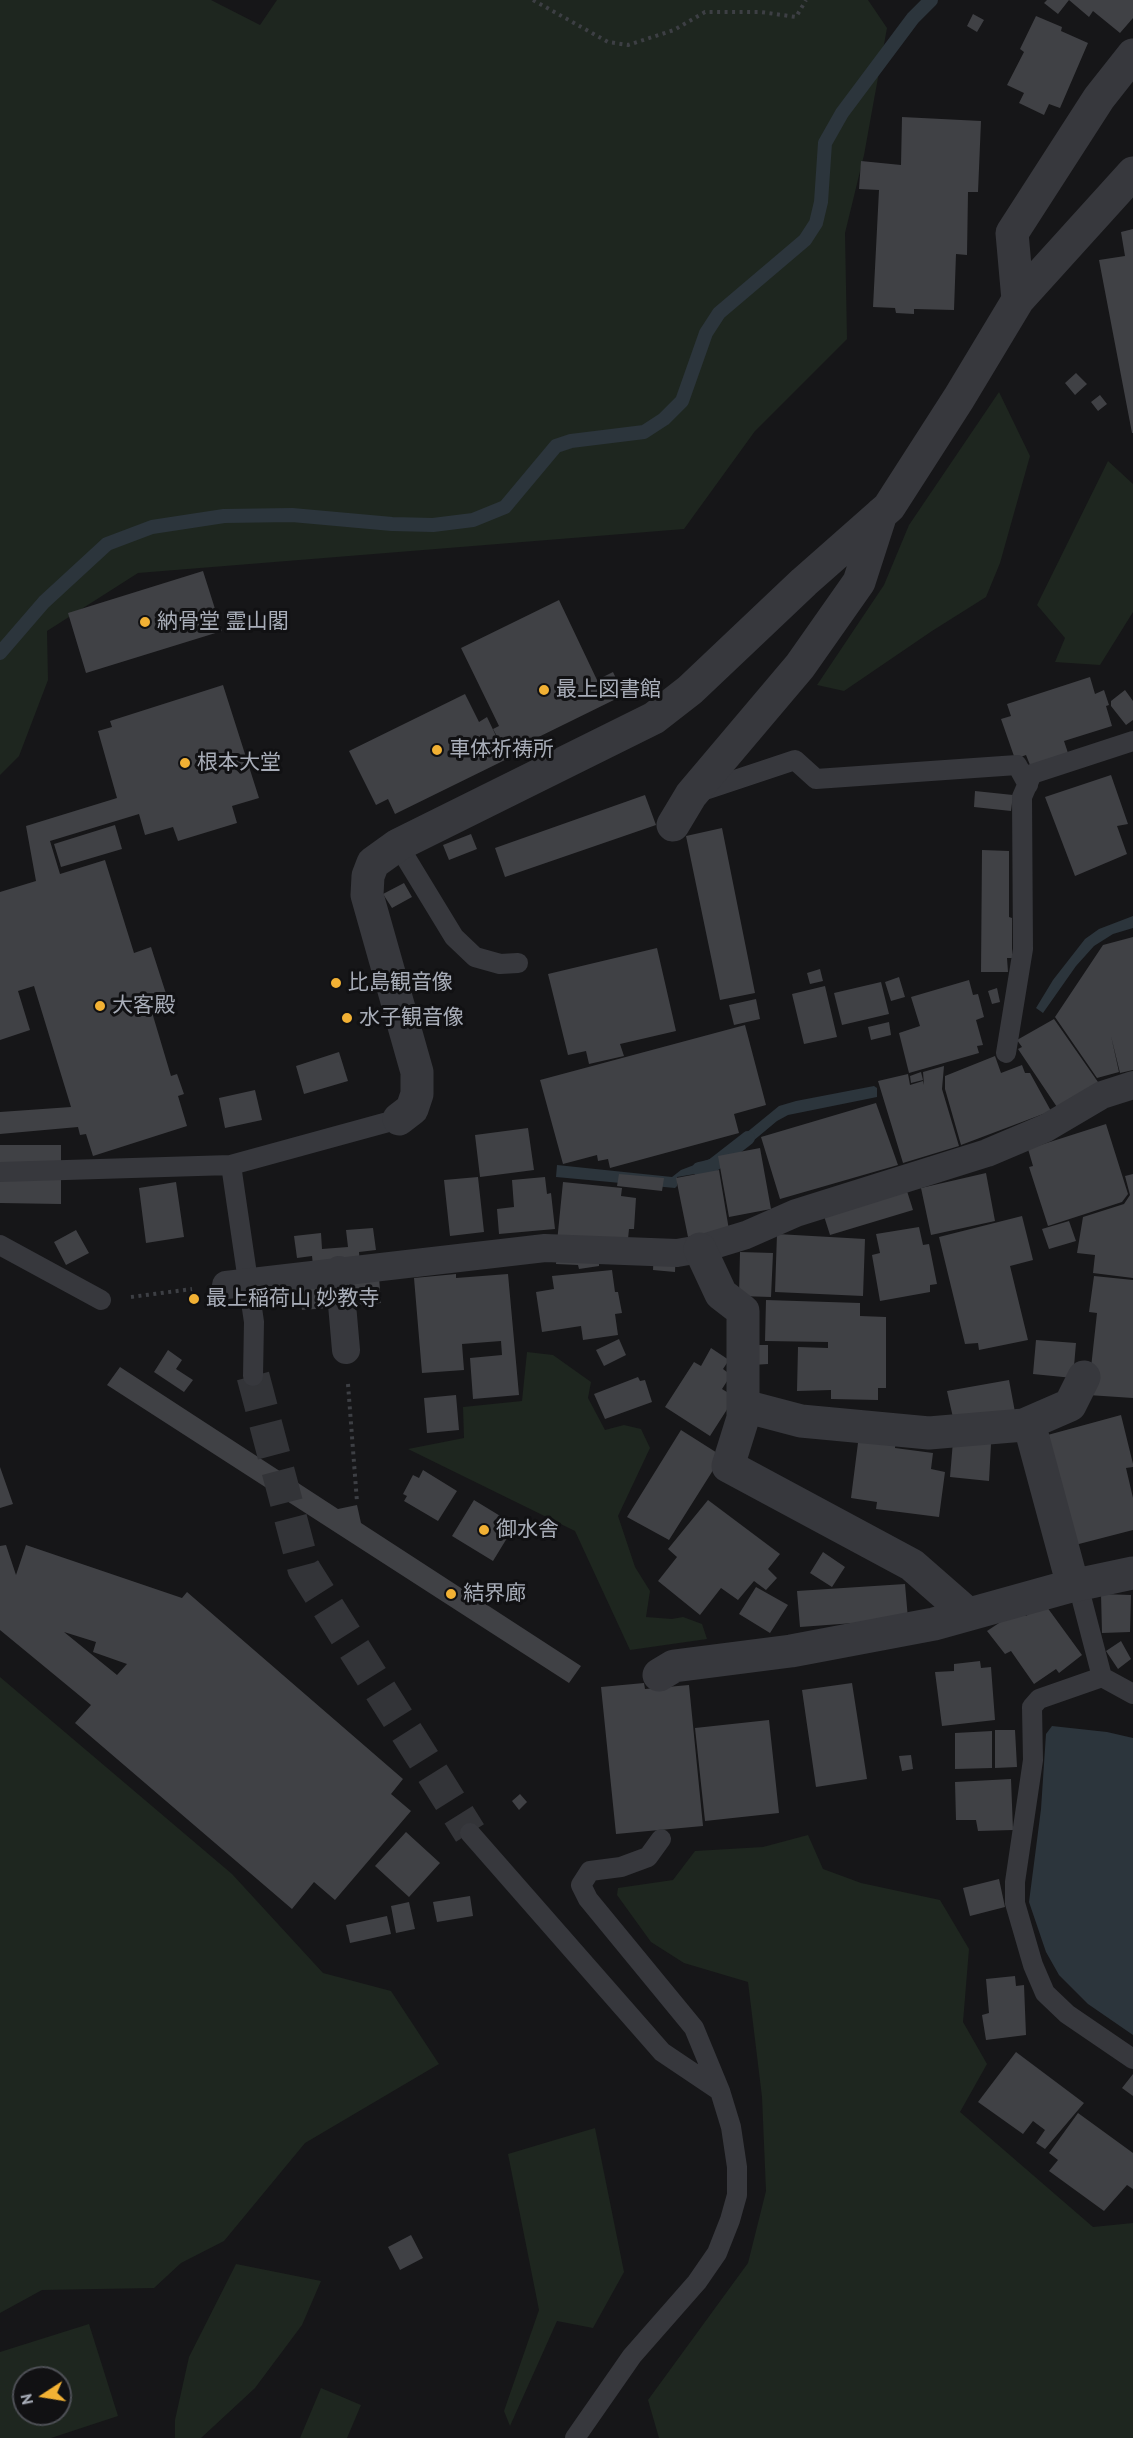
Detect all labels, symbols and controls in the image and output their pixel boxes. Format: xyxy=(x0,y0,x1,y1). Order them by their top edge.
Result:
place label: 納骨堂 霊山閣 xyxy=(157,609,289,635)
marker: 納骨堂 霊山閣 xyxy=(138,615,152,629)
place label: 最上図書館 xyxy=(556,677,661,703)
marker: 最上図書館 xyxy=(537,683,551,697)
place label: 車体祈祷所 xyxy=(449,737,554,763)
marker: 車体祈祷所 xyxy=(430,743,444,757)
place label: 根本大堂 xyxy=(197,750,281,776)
marker: 根本大堂 xyxy=(178,756,192,770)
place label: 比島観音像 xyxy=(348,970,453,996)
marker: 比島観音像 xyxy=(329,976,343,990)
place label: 大客殿 xyxy=(112,993,175,1019)
marker: 大客殿 xyxy=(93,999,107,1013)
place label: 水子観音像 xyxy=(359,1005,464,1031)
marker: 水子観音像 xyxy=(340,1011,354,1025)
place label: 最上稲荷山 妙教寺 xyxy=(206,1286,380,1312)
marker: 最上稲荷山 妙教寺 xyxy=(187,1292,201,1306)
place label: 御水舎 xyxy=(496,1517,559,1543)
marker: 御水舎 xyxy=(477,1523,491,1537)
place label: 結界廊 xyxy=(463,1581,526,1607)
marker: 結界廊 xyxy=(444,1587,458,1601)
north arrow xyxy=(12,2366,72,2426)
text: N xyxy=(15,2392,37,2407)

